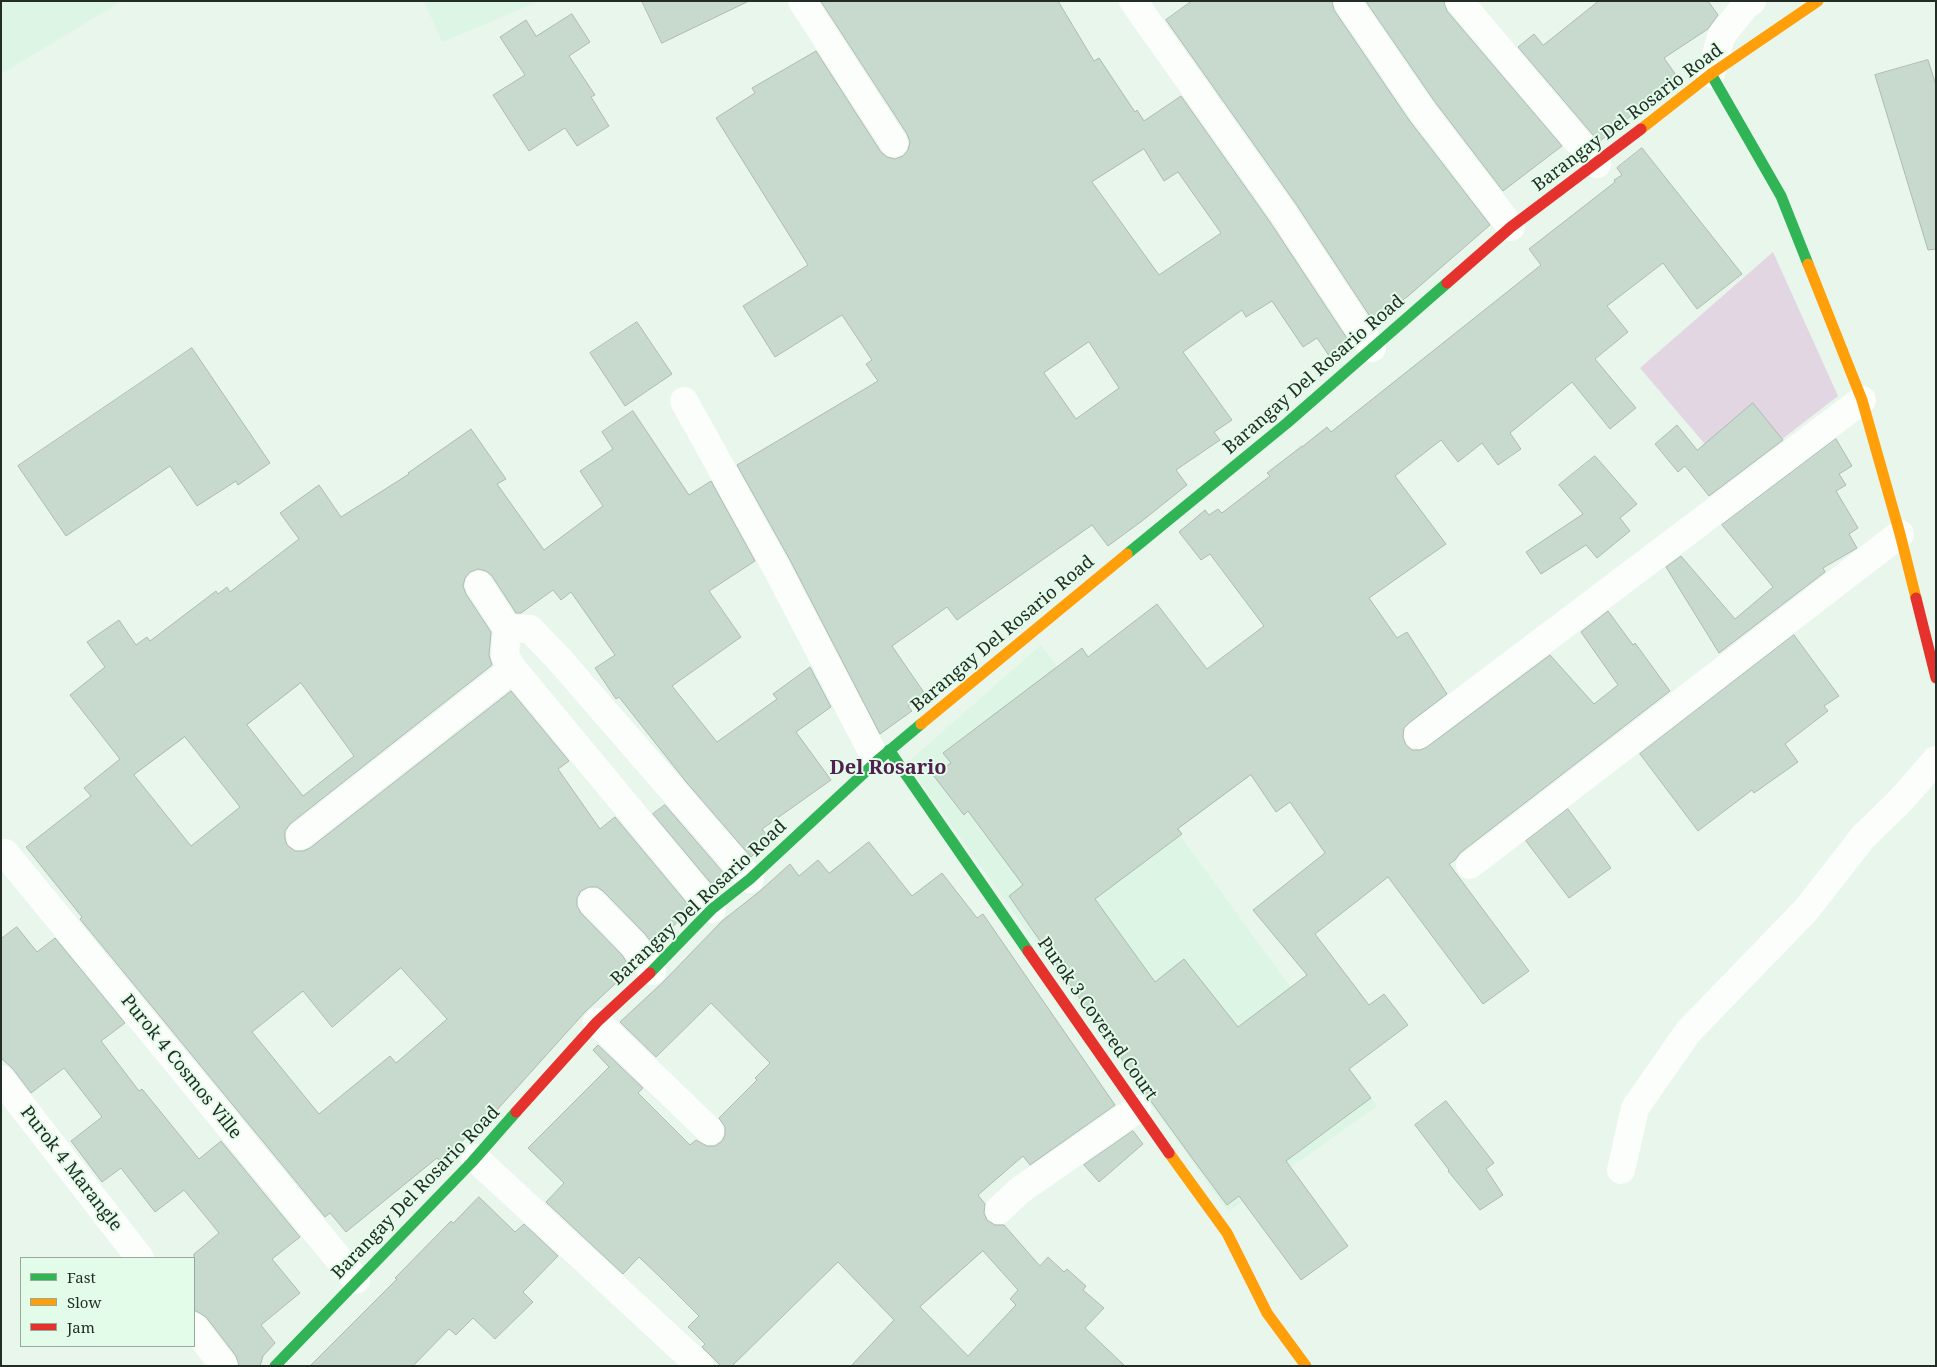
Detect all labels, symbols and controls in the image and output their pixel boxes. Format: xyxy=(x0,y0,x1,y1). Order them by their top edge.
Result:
street label: Barangay Del Rosario Road xyxy=(1529,40,1727,196)
street label: Barangay Del Rosario Road xyxy=(1219,291,1409,459)
street label: Barangay Del Rosario Road xyxy=(907,551,1099,717)
district label: Del Rosario xyxy=(830,756,946,780)
street label: Barangay Del Rosario Road xyxy=(607,816,791,990)
street label: Purok 3 Covered Court xyxy=(1032,933,1162,1105)
street label: Purok 4 Cosmos Ville xyxy=(116,990,246,1144)
street label: Purok 4 Marangle xyxy=(15,1102,127,1236)
street label: Barangay Del Rosario Road xyxy=(328,1102,504,1284)
legend xyxy=(20,1257,195,1347)
text: Fast xyxy=(67,1267,96,1287)
text: Slow xyxy=(67,1292,101,1312)
text: Jam xyxy=(67,1317,95,1337)

